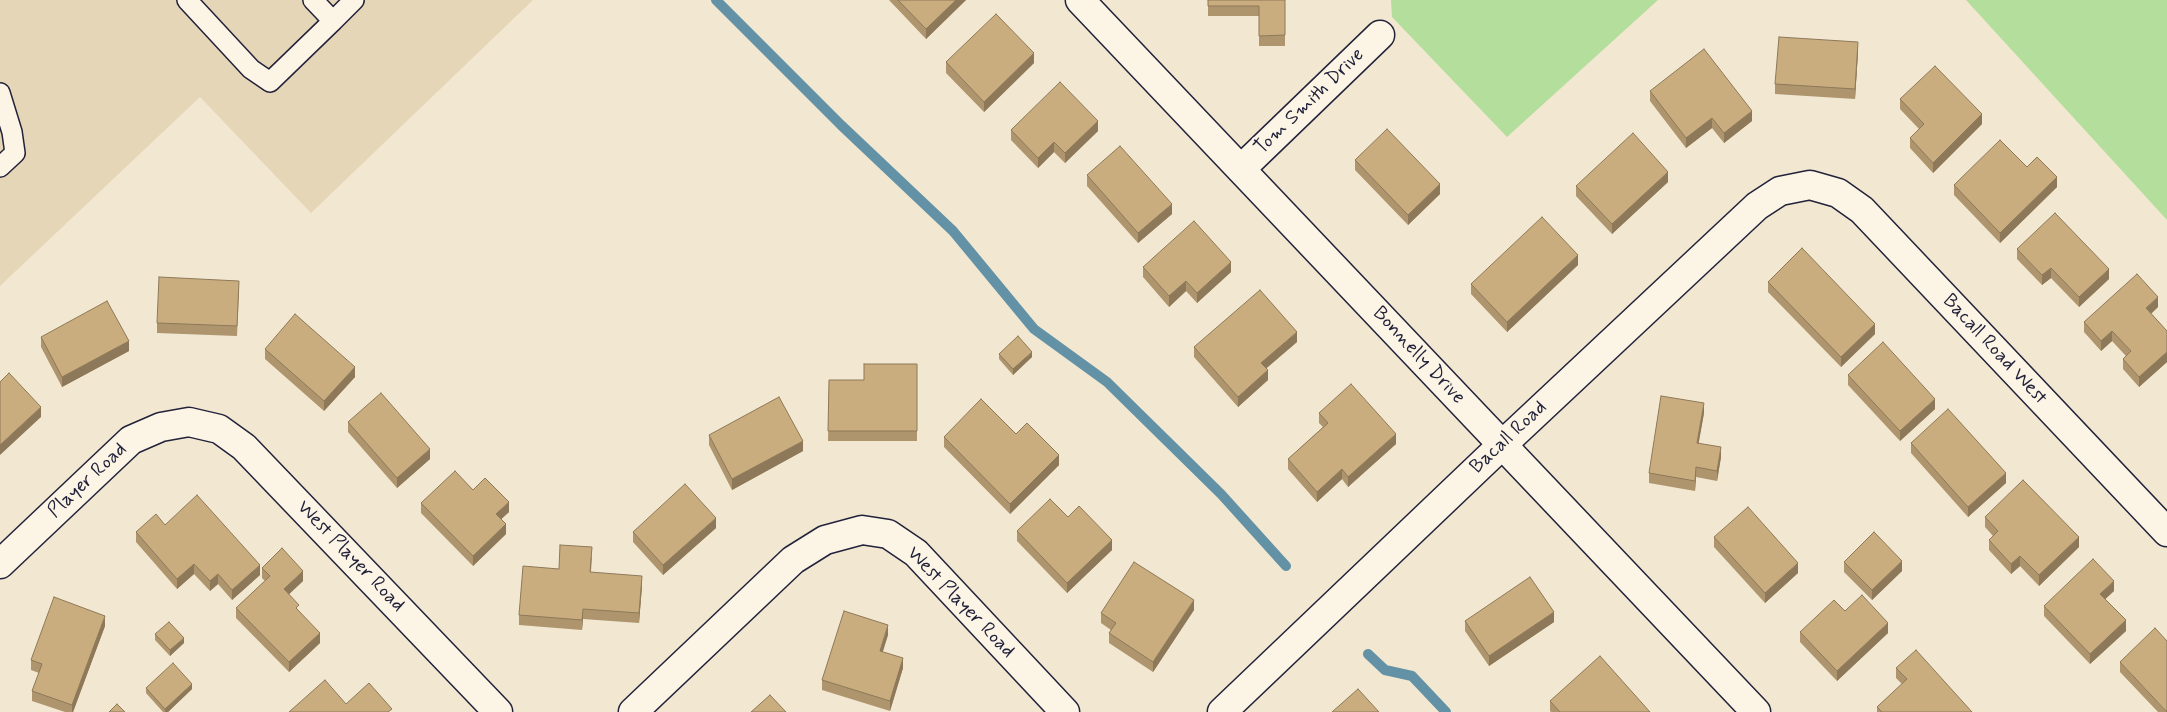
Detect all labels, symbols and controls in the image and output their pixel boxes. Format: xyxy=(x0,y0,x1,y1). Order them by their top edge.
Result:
street label: Tom Smith Drive xyxy=(1250,44,1370,160)
street label: Bacall Road West xyxy=(1937,290,2051,410)
street label: Bonnelly Drive xyxy=(1367,302,1469,410)
street label: Bacall Road xyxy=(1466,396,1552,480)
street label: Player Road xyxy=(44,438,132,524)
street label: West Player Road xyxy=(291,496,409,618)
street label: West Player Road xyxy=(901,542,1019,664)

